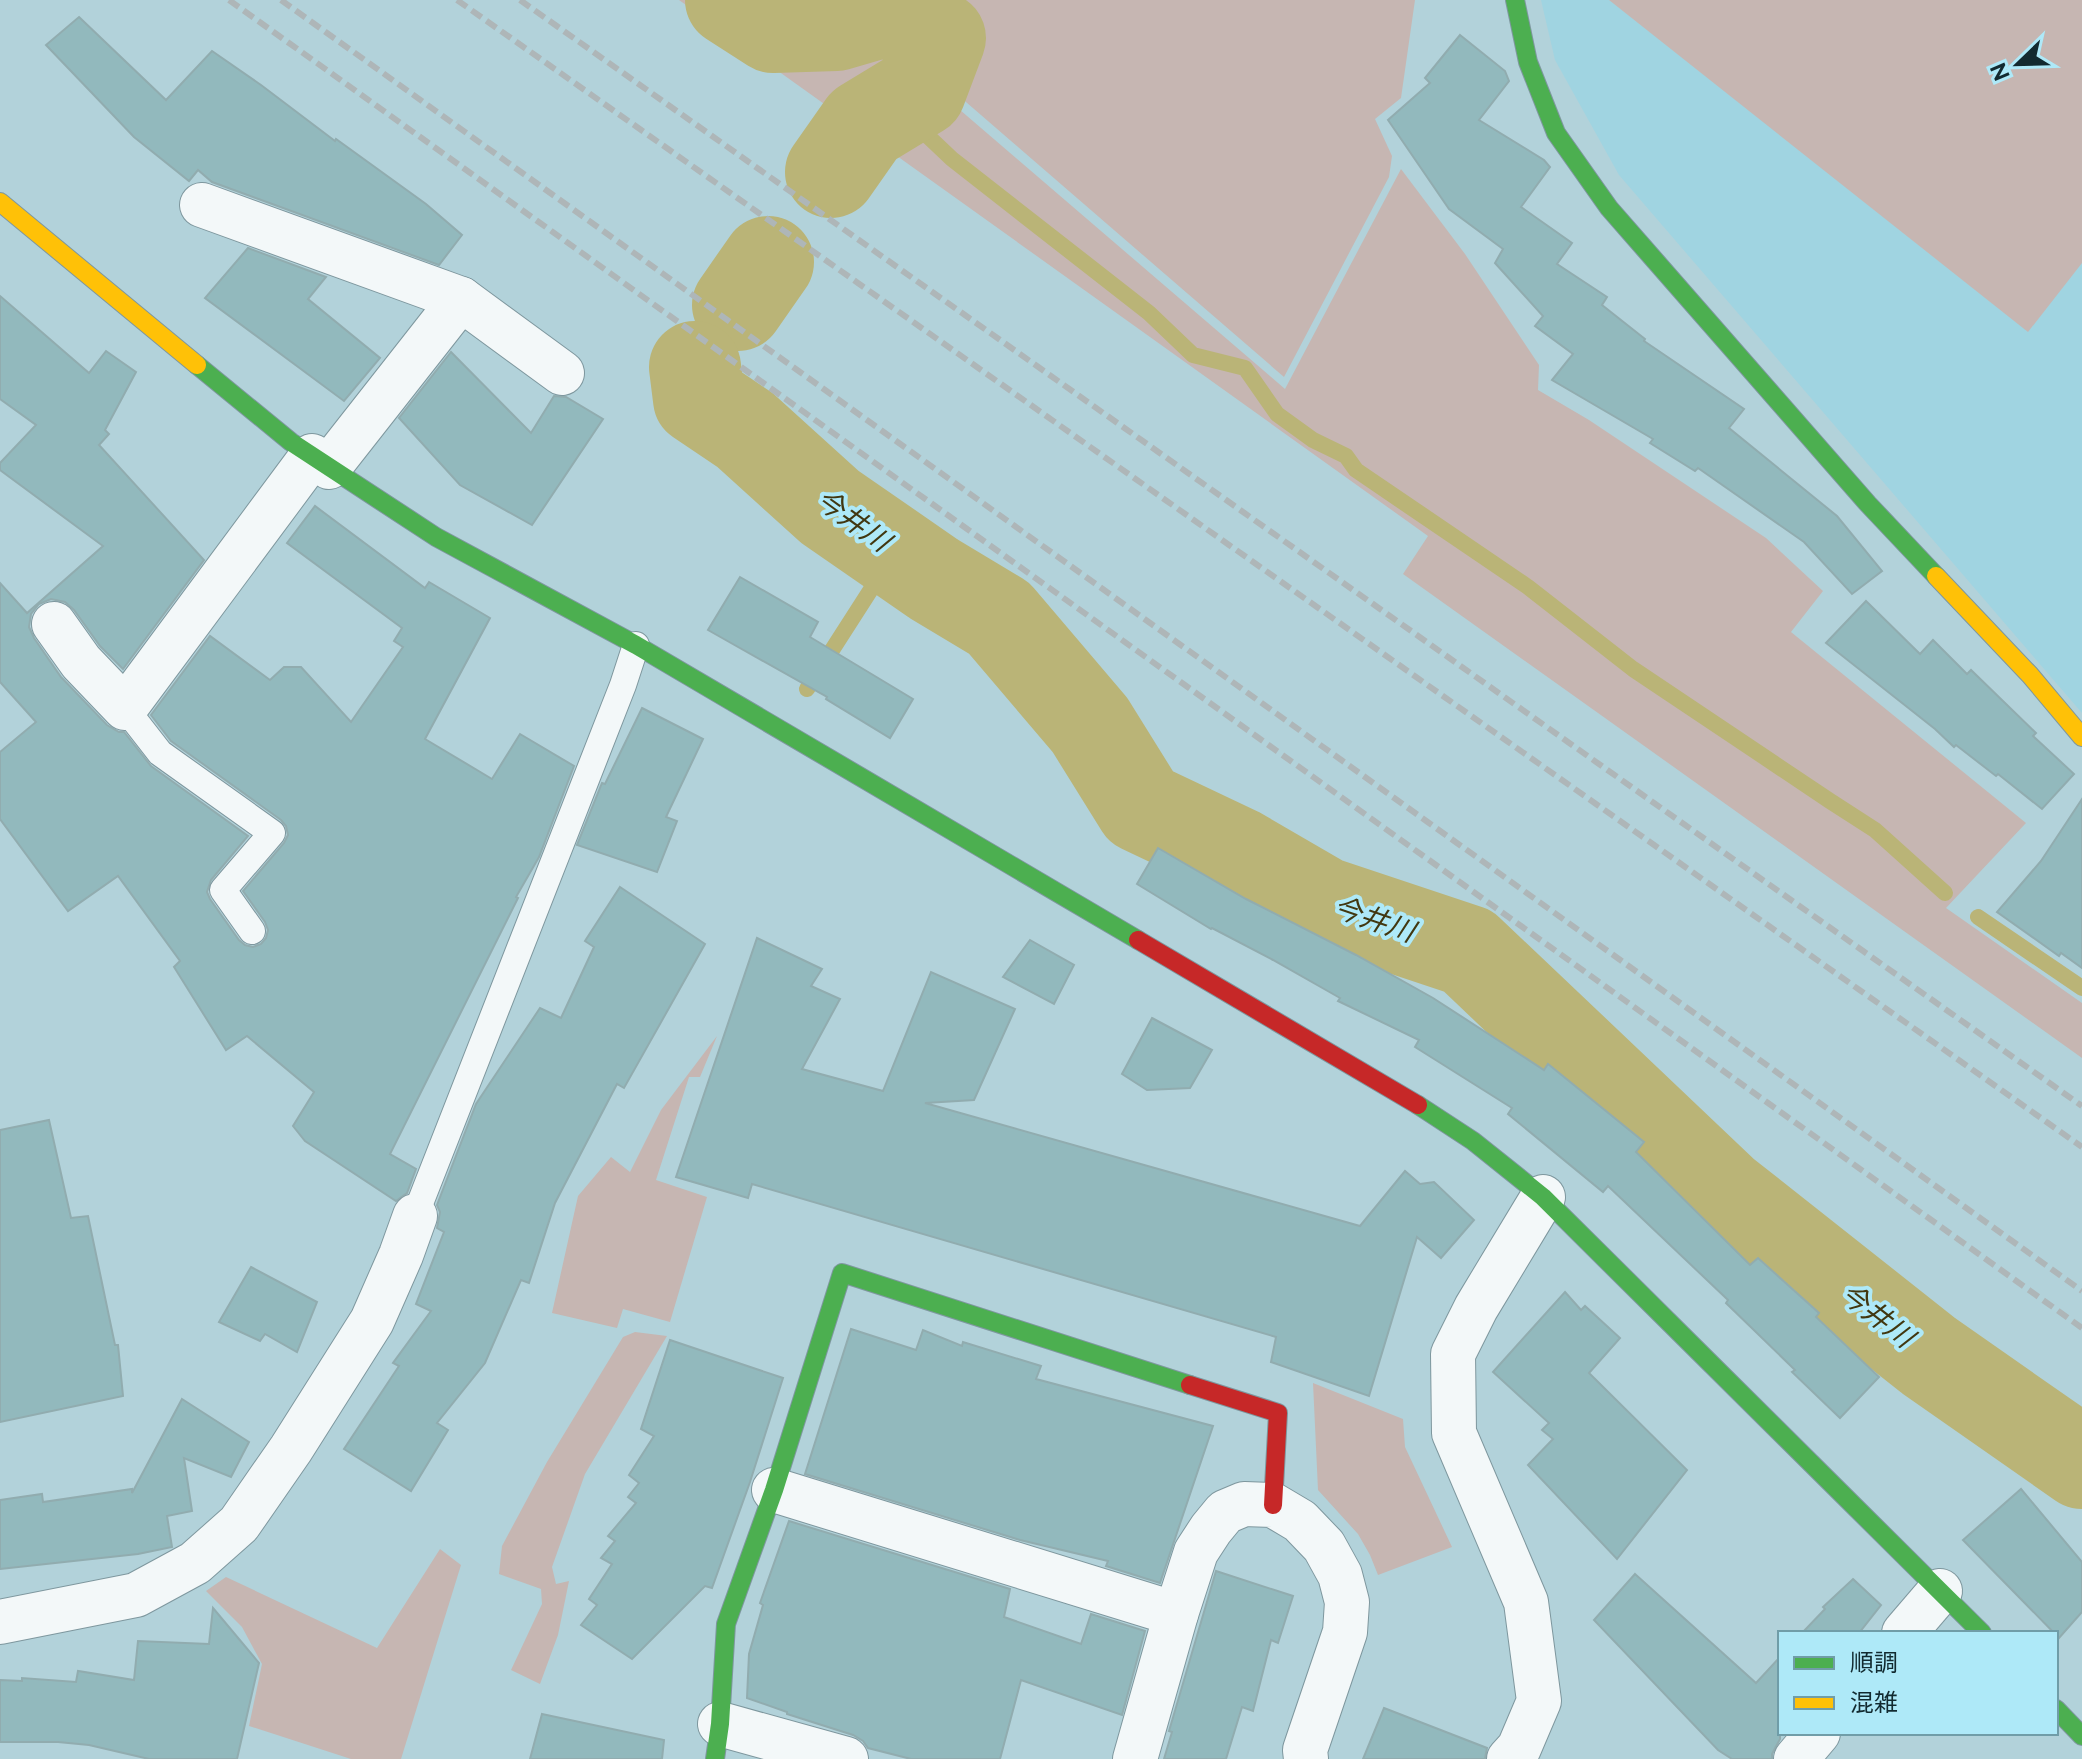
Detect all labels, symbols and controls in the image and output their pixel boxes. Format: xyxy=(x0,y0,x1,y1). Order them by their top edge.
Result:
north arrow xyxy=(1978,24,2058,104)
text: N xyxy=(1984,59,2015,85)
water label: 今井川 xyxy=(809,482,899,560)
water label: 今井川 xyxy=(1329,890,1422,950)
water label: 今井川 xyxy=(1833,1277,1922,1356)
legend xyxy=(1778,1631,2058,1735)
text: 順調 xyxy=(1850,1648,1898,1677)
text: 混雑 xyxy=(1850,1688,1898,1717)

